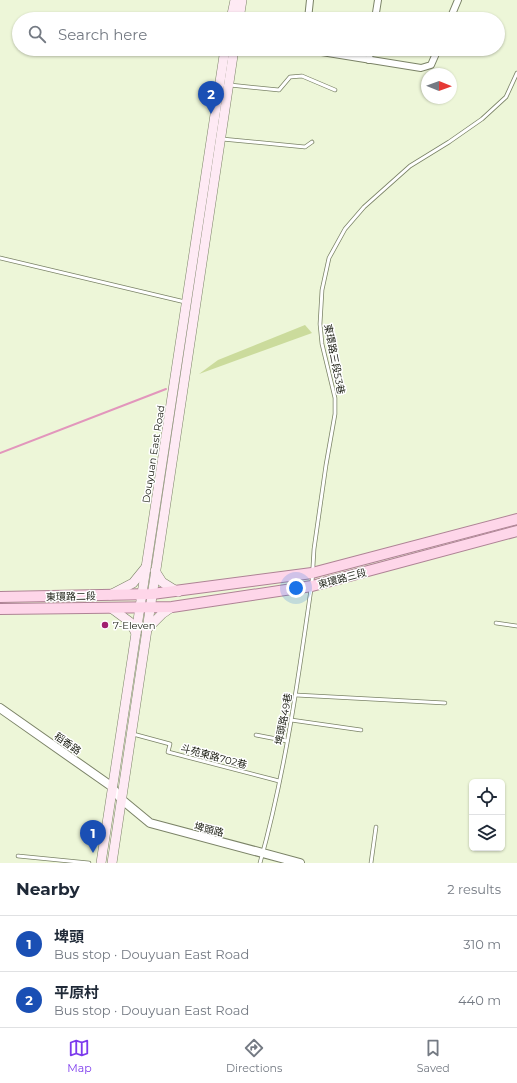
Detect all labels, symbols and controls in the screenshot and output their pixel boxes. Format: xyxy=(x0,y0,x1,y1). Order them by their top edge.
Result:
search box xyxy=(12,12,505,56)
icon: search xyxy=(26,23,48,45)
text: Search here xyxy=(58,25,147,44)
north arrow xyxy=(421,68,457,104)
pin: 2 xyxy=(198,81,224,114)
street label: 東環路三段53巷 xyxy=(321,323,348,395)
street label: Douyuan East Road xyxy=(139,404,168,504)
street label: 東環路三段 xyxy=(316,566,368,591)
your location xyxy=(286,578,306,598)
street label: 東環路二段 xyxy=(46,590,96,603)
place label: 7-Eleven xyxy=(113,619,156,632)
marker: 7-Eleven xyxy=(100,620,110,630)
street label: 埤頭路49巷 xyxy=(272,692,295,746)
street label: 稻香路 xyxy=(52,729,84,757)
street label: 斗苑東路702巷 xyxy=(179,741,248,772)
map controls xyxy=(469,779,505,851)
button: locate xyxy=(469,779,505,815)
button: layers xyxy=(469,815,505,851)
pin: 1 xyxy=(80,820,106,853)
street label: 埤頭路 xyxy=(193,820,225,839)
text: Nearby xyxy=(16,879,80,899)
text: 2 results xyxy=(447,881,501,897)
text: 埤頭 xyxy=(54,927,84,946)
text: 1 xyxy=(26,936,32,952)
text: 310 m xyxy=(463,936,501,952)
text: Bus stop · Douyuan East Road xyxy=(54,946,249,962)
text: 平原村 xyxy=(54,983,99,1002)
text: 2 xyxy=(25,992,33,1008)
text: 440 m xyxy=(458,992,501,1008)
text: Bus stop · Douyuan East Road xyxy=(54,1002,249,1018)
tab: Map xyxy=(67,1037,92,1075)
tab: Directions xyxy=(226,1037,282,1075)
tab: Saved xyxy=(417,1037,450,1075)

